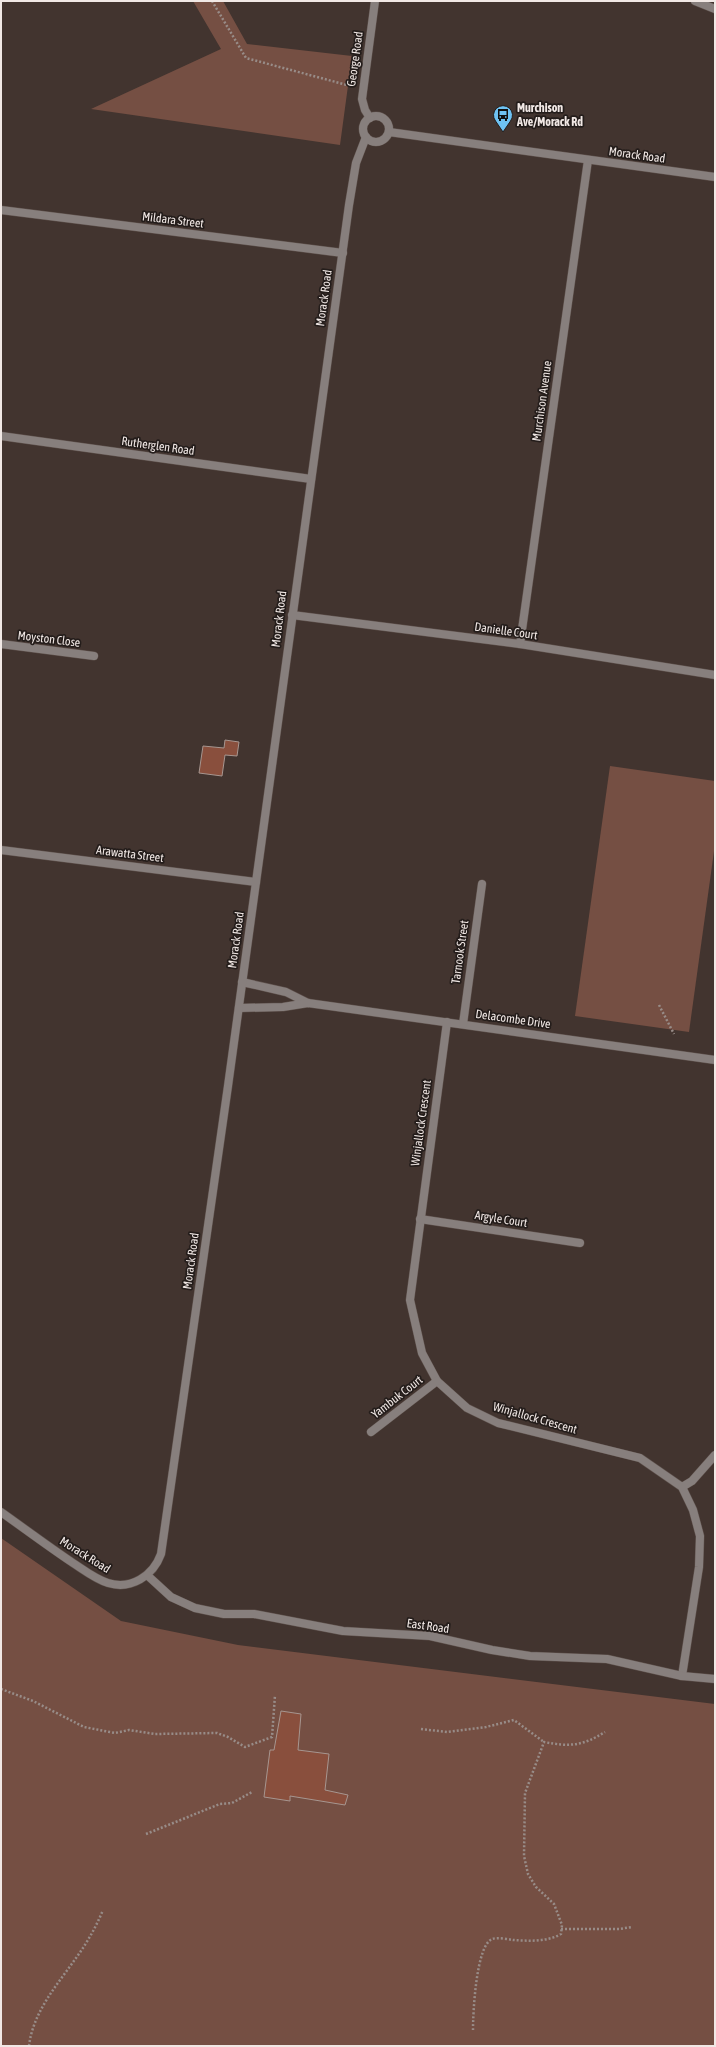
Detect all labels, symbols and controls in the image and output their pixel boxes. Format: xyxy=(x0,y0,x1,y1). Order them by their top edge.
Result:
street label: George Road xyxy=(344,31,366,87)
place label: Murchison Ave/Morack Rd xyxy=(516,101,583,129)
bus stop icon: Murchison Ave/Morack Rd xyxy=(492,104,514,132)
street label: Morack Road xyxy=(608,144,666,166)
street label: Mildara Street xyxy=(141,209,205,231)
street label: Morack Road xyxy=(313,269,335,327)
street label: Murchison Avenue xyxy=(529,360,555,442)
street label: Rutherglen Road xyxy=(121,434,195,458)
street label: Morack Road xyxy=(269,590,289,648)
street label: Danielle Court xyxy=(474,620,539,642)
street label: Moyston Close xyxy=(17,628,81,650)
street label: Arawatta Street xyxy=(95,843,165,865)
street label: Morack Road xyxy=(225,911,247,969)
street label: Tarnook Street xyxy=(449,919,471,985)
street label: Delacombe Drive xyxy=(475,1007,551,1031)
street label: Winjallock Crescent xyxy=(408,1079,434,1167)
street label: Argyle Court xyxy=(474,1208,529,1230)
street label: Morack Road xyxy=(180,1232,202,1290)
street label: Yambuk Court xyxy=(369,1372,426,1421)
street label: Winjallock Crescent xyxy=(491,1399,579,1437)
street label: Morack Road xyxy=(57,1534,113,1576)
street label: East Road xyxy=(406,1616,450,1636)

